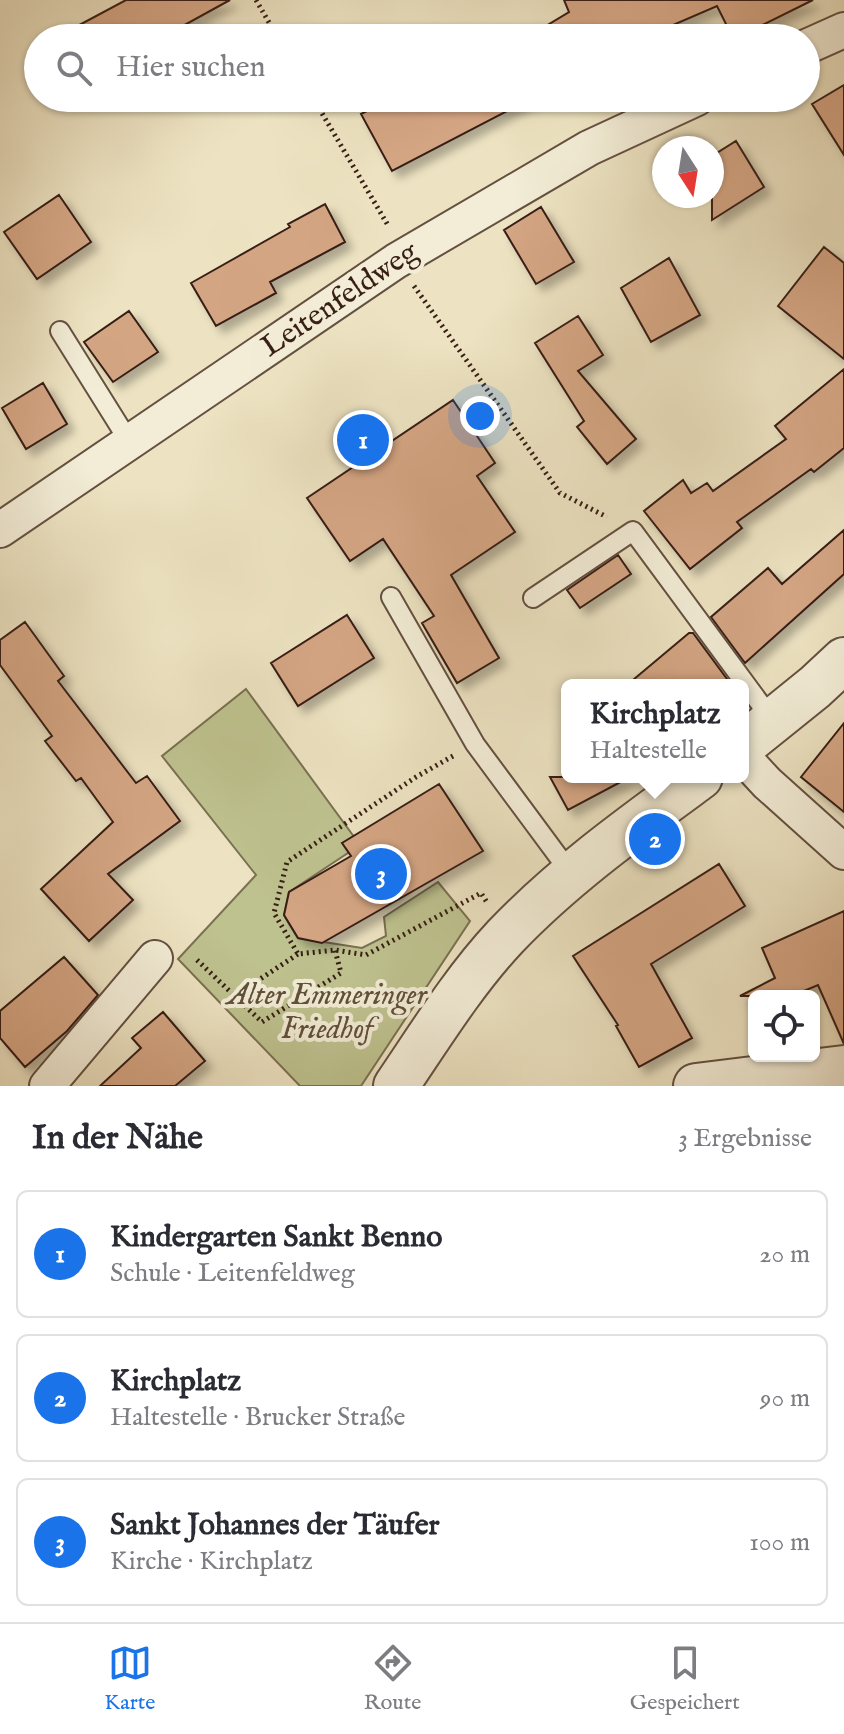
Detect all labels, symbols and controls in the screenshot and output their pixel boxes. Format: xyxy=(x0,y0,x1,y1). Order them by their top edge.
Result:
search box xyxy=(24,24,820,112)
icon: search xyxy=(52,46,96,90)
text: Hier suchen xyxy=(116,49,266,87)
north arrow xyxy=(652,136,724,208)
street label: Leitenfeldweg xyxy=(254,233,426,366)
your location xyxy=(460,396,500,436)
pin: 1 xyxy=(337,410,389,470)
popup xyxy=(561,679,749,783)
text: Kirchplatz xyxy=(589,696,721,734)
text: Haltestelle xyxy=(589,734,707,767)
pin: 2 xyxy=(629,809,681,869)
pin: 3 xyxy=(355,844,407,904)
park label: Alter Emmeringer Friedhof xyxy=(224,977,429,1049)
map controls xyxy=(748,990,820,1062)
button: locate xyxy=(748,990,820,1062)
text: In der Nähe xyxy=(32,1117,203,1160)
text: 3 Ergebnisse xyxy=(678,1122,812,1155)
text: Kindergarten Sankt Benno xyxy=(110,1219,442,1257)
text: 1 xyxy=(55,1238,65,1271)
text: 20 m xyxy=(759,1238,810,1271)
text: Schule · Leitenfeldweg xyxy=(110,1257,355,1290)
text: Kirchplatz xyxy=(110,1363,241,1401)
text: 2 xyxy=(54,1382,66,1415)
text: 90 m xyxy=(760,1382,810,1415)
text: Haltestelle · Brucker Straße xyxy=(110,1401,405,1434)
text: Sankt Johannes der Täufer xyxy=(110,1507,439,1545)
text: 3 xyxy=(55,1526,65,1559)
text: 100 m xyxy=(749,1526,810,1559)
text: Kirche · Kirchplatz xyxy=(110,1545,313,1578)
tab: Karte xyxy=(104,1641,155,1717)
tab: Route xyxy=(364,1641,421,1717)
tab: Gespeichert xyxy=(630,1641,740,1717)

